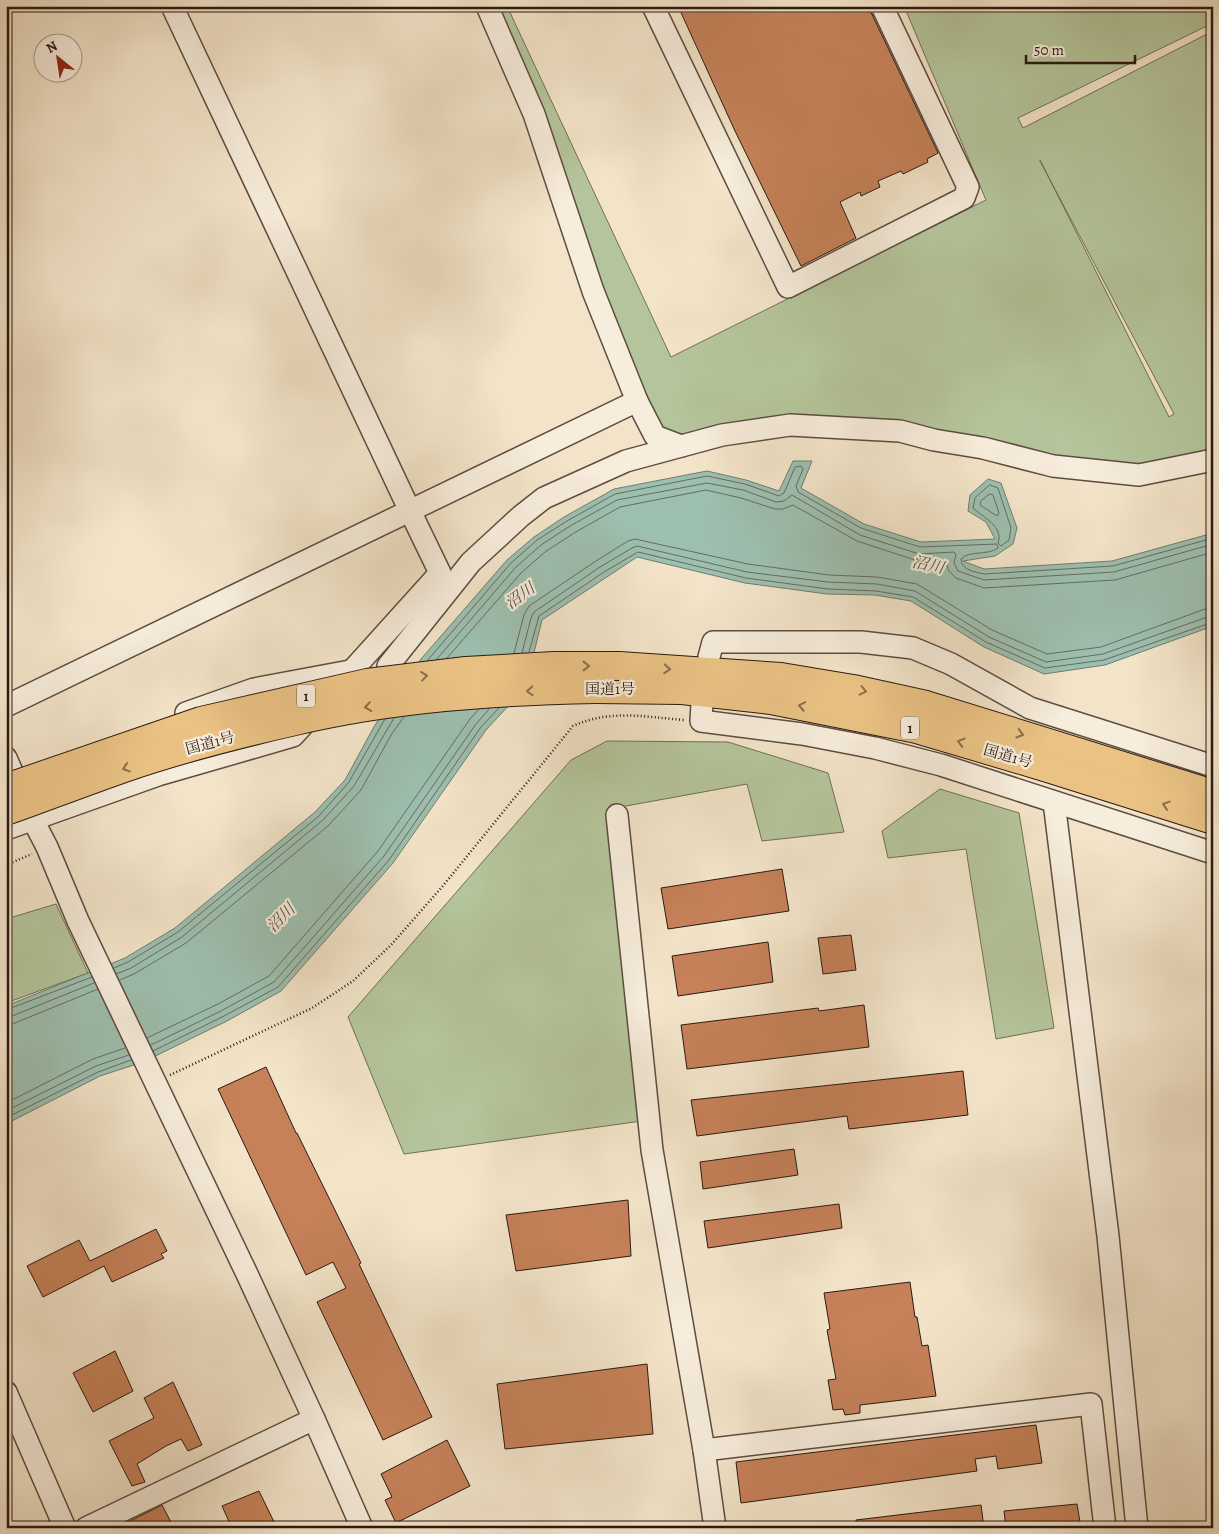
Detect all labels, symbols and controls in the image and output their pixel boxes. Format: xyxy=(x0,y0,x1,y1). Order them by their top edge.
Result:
north arrow xyxy=(32,32,82,82)
scale bar xyxy=(1026,32,1135,64)
text: N xyxy=(43,36,61,58)
text: 50 m xyxy=(1034,40,1064,60)
water label: 沼川 xyxy=(910,551,948,580)
water label: 沼川 xyxy=(501,577,541,614)
one-way arrow xyxy=(582,661,590,671)
one-way arrow xyxy=(663,664,671,675)
one-way arrow xyxy=(420,671,428,682)
street label: 国道1号 xyxy=(585,679,635,699)
road number: 1 xyxy=(297,684,315,708)
one-way arrow xyxy=(525,685,533,696)
one-way arrow xyxy=(859,685,868,696)
one-way arrow xyxy=(364,702,372,712)
one-way arrow xyxy=(798,702,807,712)
road number: 1 xyxy=(901,716,919,740)
street label: 国道1号 xyxy=(183,727,237,759)
one-way arrow xyxy=(1015,729,1023,739)
one-way arrow xyxy=(957,738,965,748)
street label: 国道1号 xyxy=(981,739,1035,773)
one-way arrow xyxy=(122,762,130,772)
one-way arrow xyxy=(1163,801,1171,811)
water label: 沼川 xyxy=(262,897,302,937)

